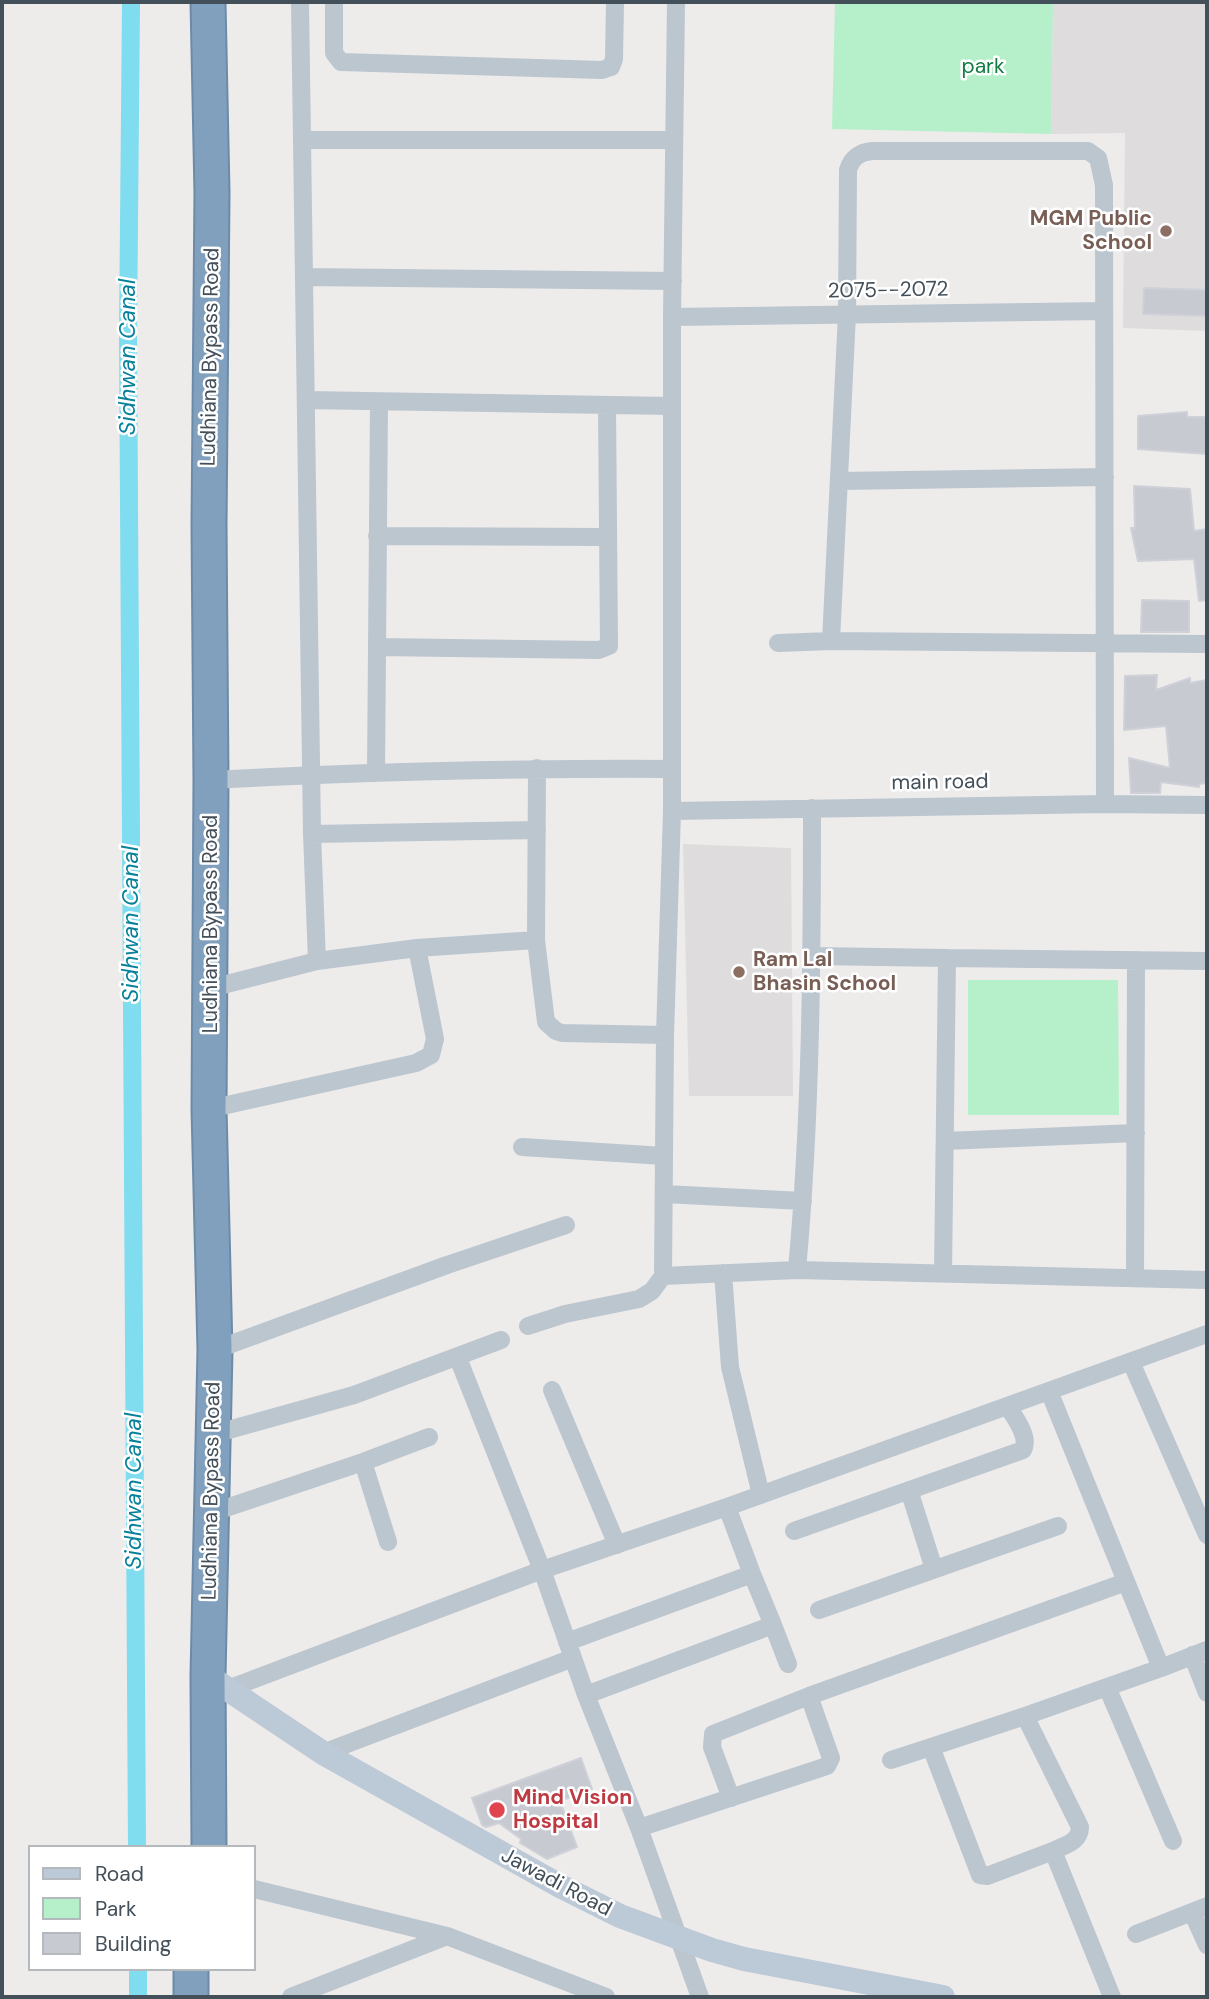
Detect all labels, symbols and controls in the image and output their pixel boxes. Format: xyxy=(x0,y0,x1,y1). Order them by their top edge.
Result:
park label: park xyxy=(962,54,1004,80)
place label: MGM Public School xyxy=(1030,206,1152,256)
marker: MGM Public School xyxy=(1158,223,1174,239)
street label: Ludhiana Bypass Road xyxy=(196,248,226,466)
street label: 2075--2072 xyxy=(827,277,949,305)
water label: Sidhwan Canal xyxy=(115,279,143,435)
street label: main road xyxy=(891,770,989,796)
street label: Ludhiana Bypass Road xyxy=(198,815,224,1033)
water label: Sidhwan Canal xyxy=(118,846,146,1002)
place label: Ram Lal Bhasin School xyxy=(753,947,896,997)
marker: Ram Lal Bhasin School xyxy=(731,964,747,980)
street label: Ludhiana Bypass Road xyxy=(197,1382,227,1600)
water label: Sidhwan Canal xyxy=(121,1413,149,1569)
place label: Mind Vision Hospital xyxy=(513,1785,632,1835)
marker: Mind Vision Hospital xyxy=(487,1800,507,1820)
street label: Jawadi Road xyxy=(496,1843,616,1923)
legend xyxy=(28,1845,256,1971)
text: Road xyxy=(95,1860,144,1888)
text: Park xyxy=(95,1895,136,1923)
text: Building xyxy=(95,1930,171,1958)

